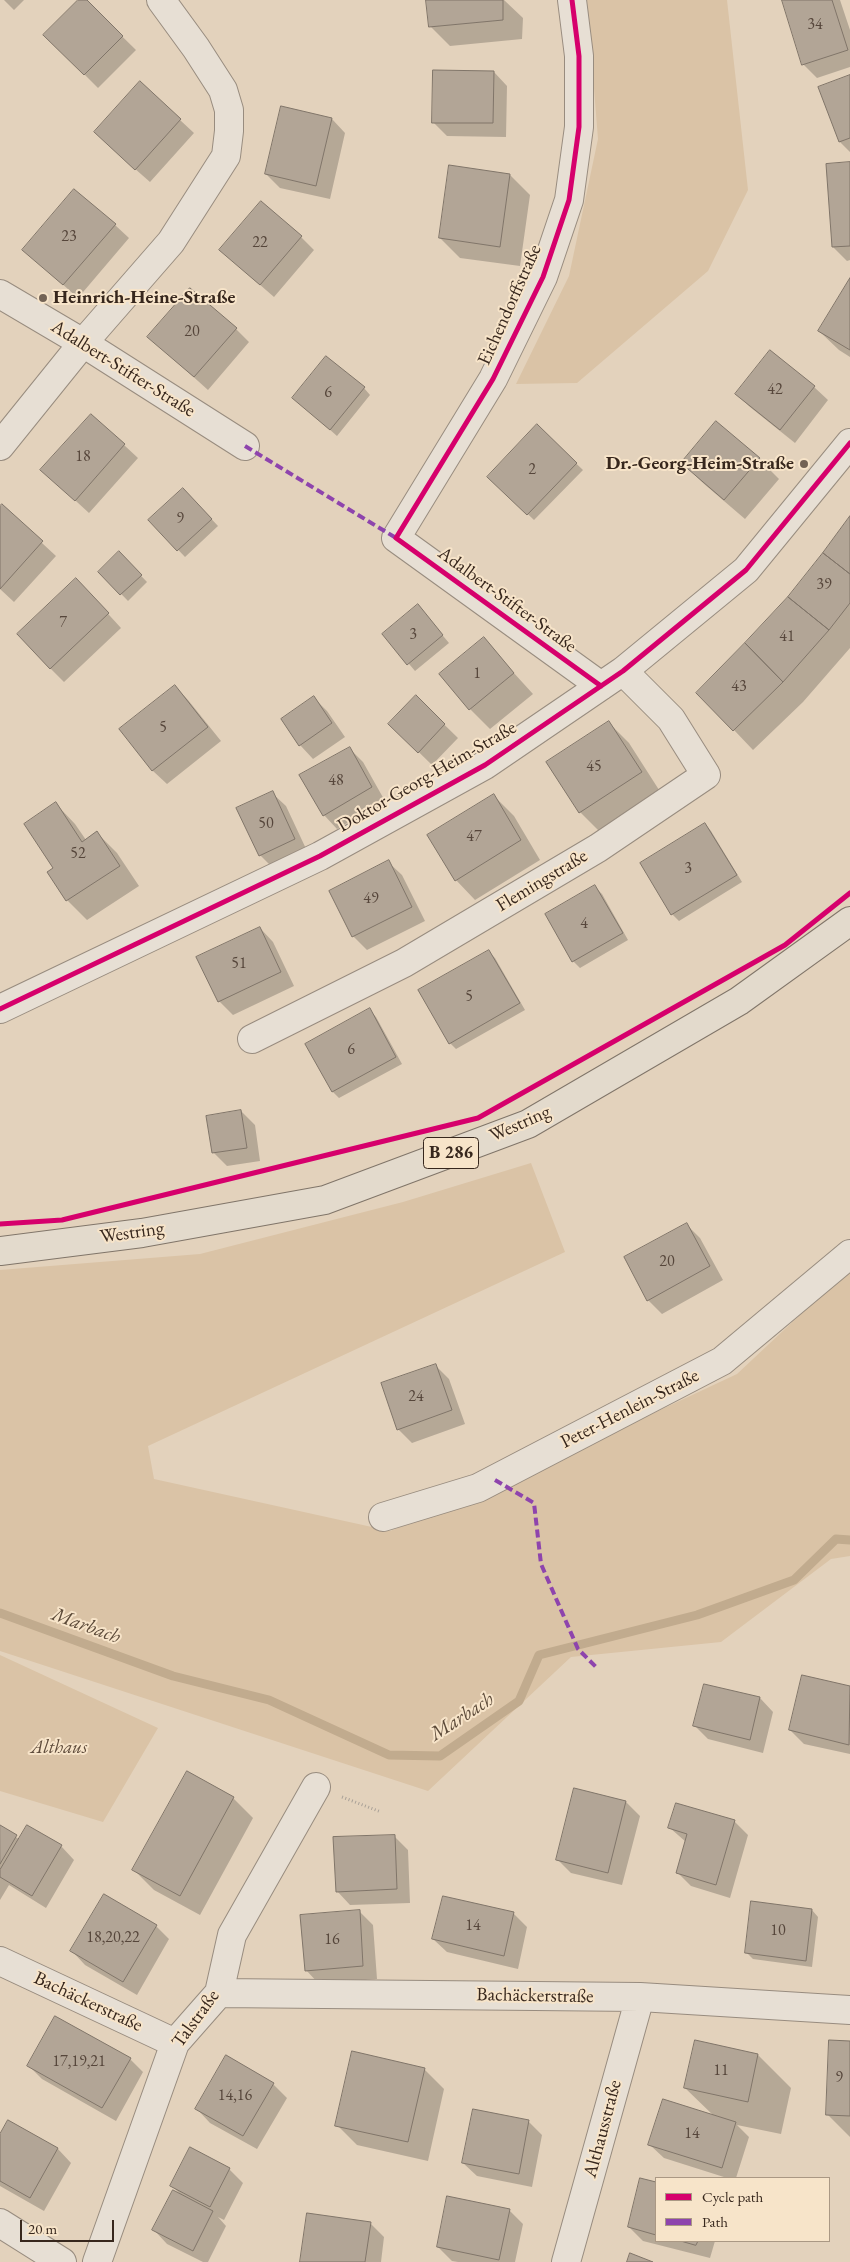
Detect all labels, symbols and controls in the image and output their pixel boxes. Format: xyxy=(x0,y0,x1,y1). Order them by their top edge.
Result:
house number: 34 xyxy=(807,15,823,35)
house number: 23 xyxy=(61,227,77,247)
house number: 22 xyxy=(252,233,268,253)
street label: Eichendorffstraße xyxy=(473,241,547,369)
place label: Heinrich-Heine-Straße xyxy=(53,287,235,309)
marker: Heinrich-Heine-Straße xyxy=(37,292,49,304)
street label: Adalbert-Stifter-Straße xyxy=(47,315,199,423)
house number: 20 xyxy=(184,322,200,342)
house number: 42 xyxy=(767,380,783,400)
house number: 6 xyxy=(324,383,332,403)
house number: 18 xyxy=(75,447,91,467)
place label: Dr.-Georg-Heim-Straße xyxy=(606,453,794,475)
marker: Dr.-Georg-Heim-Straße xyxy=(798,458,810,470)
house number: 2 xyxy=(528,460,536,480)
house number: 9 xyxy=(176,509,184,529)
street label: Adalbert-Stifter-Straße xyxy=(433,542,581,658)
house number: 39 xyxy=(816,575,832,595)
house number: 7 xyxy=(59,613,67,633)
house number: 3 xyxy=(409,625,417,645)
house number: 41 xyxy=(779,627,795,647)
house number: 1 xyxy=(473,664,481,684)
house number: 43 xyxy=(731,677,747,697)
street label: Doktor-Georg-Heim-Straße xyxy=(334,716,520,838)
house number: 5 xyxy=(159,718,167,738)
house number: 45 xyxy=(586,757,602,777)
house number: 48 xyxy=(328,771,344,791)
house number: 50 xyxy=(258,814,274,834)
house number: 47 xyxy=(466,827,482,847)
house number: 52 xyxy=(70,844,86,864)
street label: Flemingstraße xyxy=(492,845,592,917)
house number: 3 xyxy=(684,859,692,879)
house number: 49 xyxy=(363,889,379,909)
house number: 4 xyxy=(580,914,588,934)
house number: 51 xyxy=(231,954,247,974)
house number: 5 xyxy=(465,987,473,1007)
house number: 6 xyxy=(347,1040,355,1060)
street label: Westring xyxy=(486,1101,554,1147)
road number: B 286 xyxy=(424,1138,478,1168)
street label: Westring xyxy=(99,1217,165,1249)
house number: 20 xyxy=(659,1252,675,1272)
street label: Peter-Henlein-Straße xyxy=(557,1364,703,1454)
house number: 24 xyxy=(408,1387,424,1407)
water label: Marbach xyxy=(48,1603,124,1649)
water label: Marbach xyxy=(426,1688,498,1746)
park label: Althaus xyxy=(31,1737,87,1759)
house number: 14 xyxy=(465,1916,481,1936)
house number: 10 xyxy=(770,1921,786,1941)
house number: 18,20,22 xyxy=(86,1928,140,1948)
house number: 16 xyxy=(324,1930,340,1950)
street label: Bachäckerstraße xyxy=(30,1967,146,2037)
street label: Bachäckerstraße xyxy=(476,1984,594,2008)
street label: Talstraße xyxy=(167,1986,225,2052)
house number: 17,19,21 xyxy=(52,2052,106,2072)
house number: 11 xyxy=(713,2061,729,2081)
house number: 9 xyxy=(835,2068,843,2088)
street label: Althausstraße xyxy=(579,2078,627,2180)
house number: 14,16 xyxy=(218,2086,252,2106)
house number: 14 xyxy=(684,2124,700,2144)
legend xyxy=(655,2177,830,2242)
text: Cycle path xyxy=(702,2187,763,2206)
scale bar xyxy=(22,2210,116,2242)
text: Path xyxy=(702,2212,728,2231)
text: 20 m xyxy=(28,2219,57,2238)

